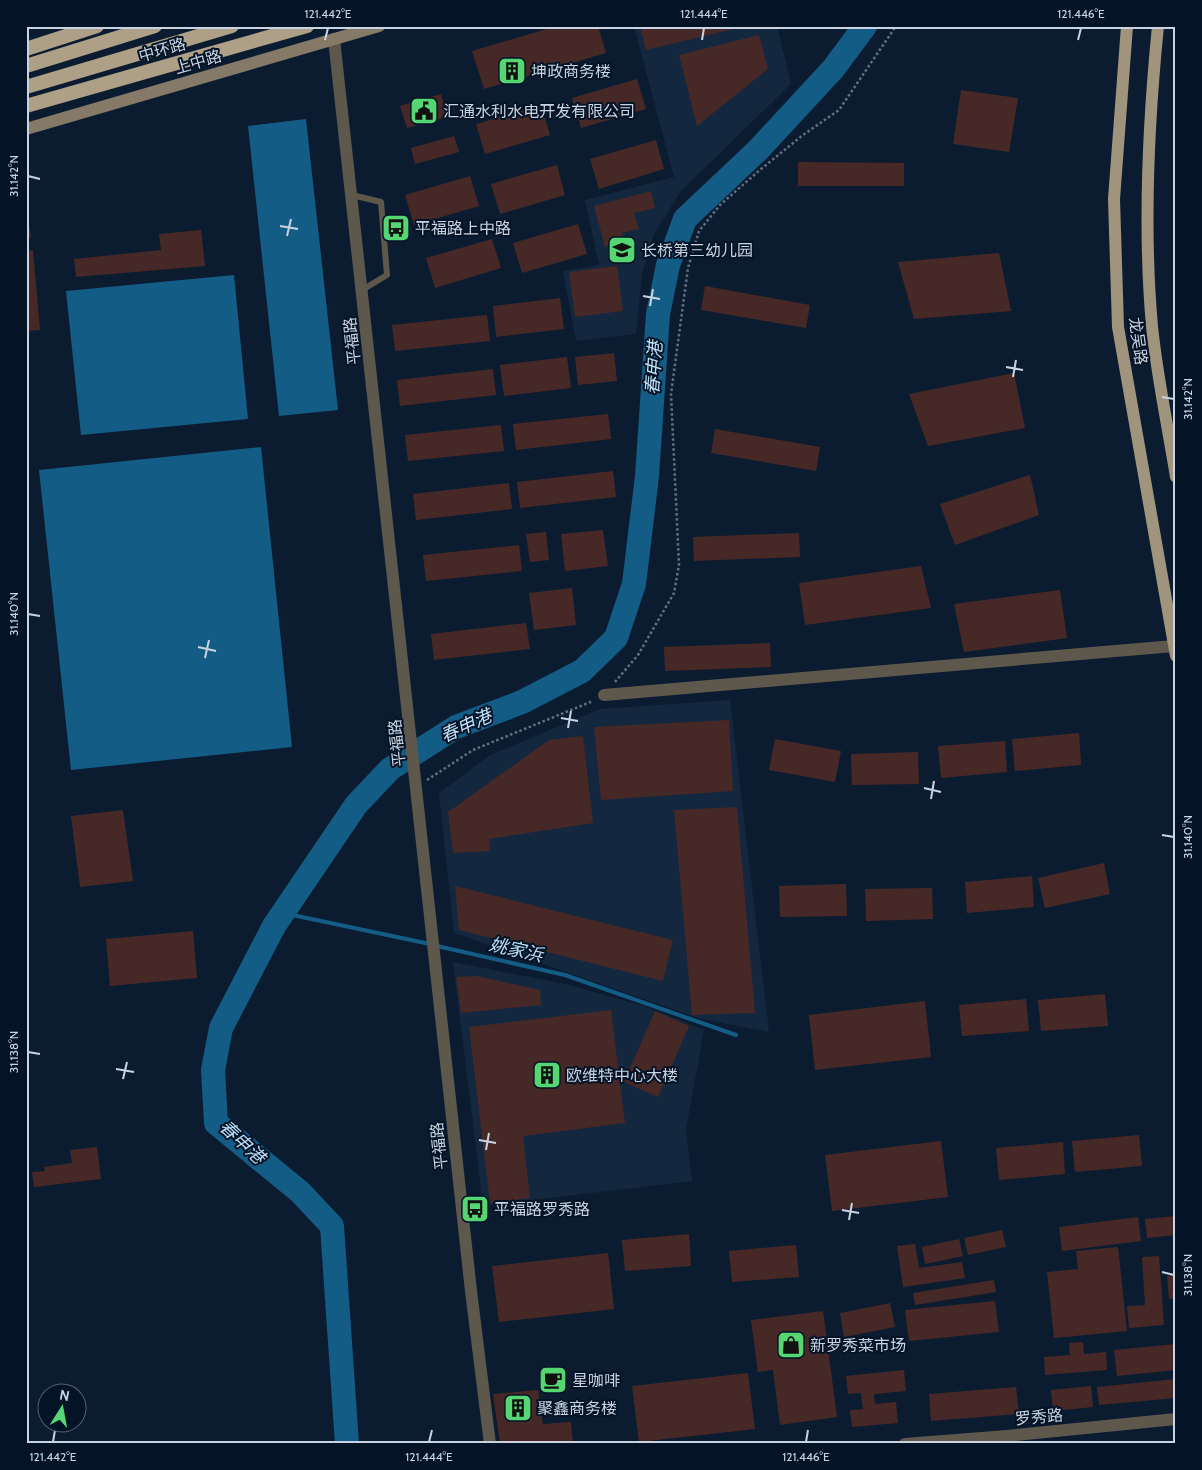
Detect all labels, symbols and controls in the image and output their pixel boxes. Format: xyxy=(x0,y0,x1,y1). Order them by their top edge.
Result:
text: 121.442°E xyxy=(305,6,352,21)
text: 121.444°E xyxy=(680,6,728,21)
text: 121.446°E xyxy=(1057,6,1105,21)
street label: 中环路 xyxy=(136,34,188,66)
street label: 上中路 xyxy=(172,46,224,78)
building icon: 坤政商务楼 xyxy=(497,56,527,86)
place label: 坤政商务楼 xyxy=(531,62,611,81)
public building icon: 汇通水利水电开发有限公司 xyxy=(409,96,439,126)
place label: 汇通水利水电开发有限公司 xyxy=(443,102,635,121)
text: 31.142°N xyxy=(6,155,21,197)
bus stop icon: 平福路上中路 xyxy=(381,213,411,243)
place label: 平福路上中路 xyxy=(415,219,511,238)
school or university icon: 长桥第三幼儿园 xyxy=(607,235,637,265)
place label: 长桥第三幼儿园 xyxy=(641,241,753,260)
street label: 平福路 xyxy=(340,316,364,366)
street label: 龙吴路 xyxy=(1125,316,1151,366)
water label: 春申港 xyxy=(641,337,667,396)
text: 31.142°N xyxy=(1180,378,1195,420)
text: 31.140°N xyxy=(6,592,21,636)
water label: 春申港 xyxy=(437,703,498,747)
street label: 平福路 xyxy=(385,718,409,768)
text: 31.140°N xyxy=(1180,815,1195,859)
water label: 姚家浜 xyxy=(487,933,547,967)
text: 31.138°N xyxy=(6,1031,21,1073)
building icon: 欧维特中心大楼 xyxy=(532,1060,562,1090)
place label: 欧维特中心大楼 xyxy=(566,1066,678,1085)
water label: 春申港 xyxy=(215,1116,271,1171)
street label: 平福路 xyxy=(427,1121,451,1171)
bus stop icon: 平福路罗秀路 xyxy=(460,1194,490,1224)
place label: 平福路罗秀路 xyxy=(494,1200,590,1219)
text: 31.138°N xyxy=(1180,1254,1195,1296)
shop icon: 新罗秀菜市场 xyxy=(776,1330,806,1360)
place label: 新罗秀菜市场 xyxy=(810,1336,906,1355)
cafe icon: 星咖啡 xyxy=(538,1365,568,1395)
place label: 星咖啡 xyxy=(572,1371,620,1390)
north arrow xyxy=(38,1382,88,1432)
text: N xyxy=(58,1385,71,1405)
building icon: 聚鑫商务楼 xyxy=(503,1393,533,1423)
place label: 聚鑫商务楼 xyxy=(537,1399,617,1418)
street label: 罗秀路 xyxy=(1014,1405,1064,1429)
text: 121.442°E xyxy=(30,1449,77,1464)
text: 121.444°E xyxy=(405,1449,453,1464)
text: 121.446°E xyxy=(782,1449,830,1464)

